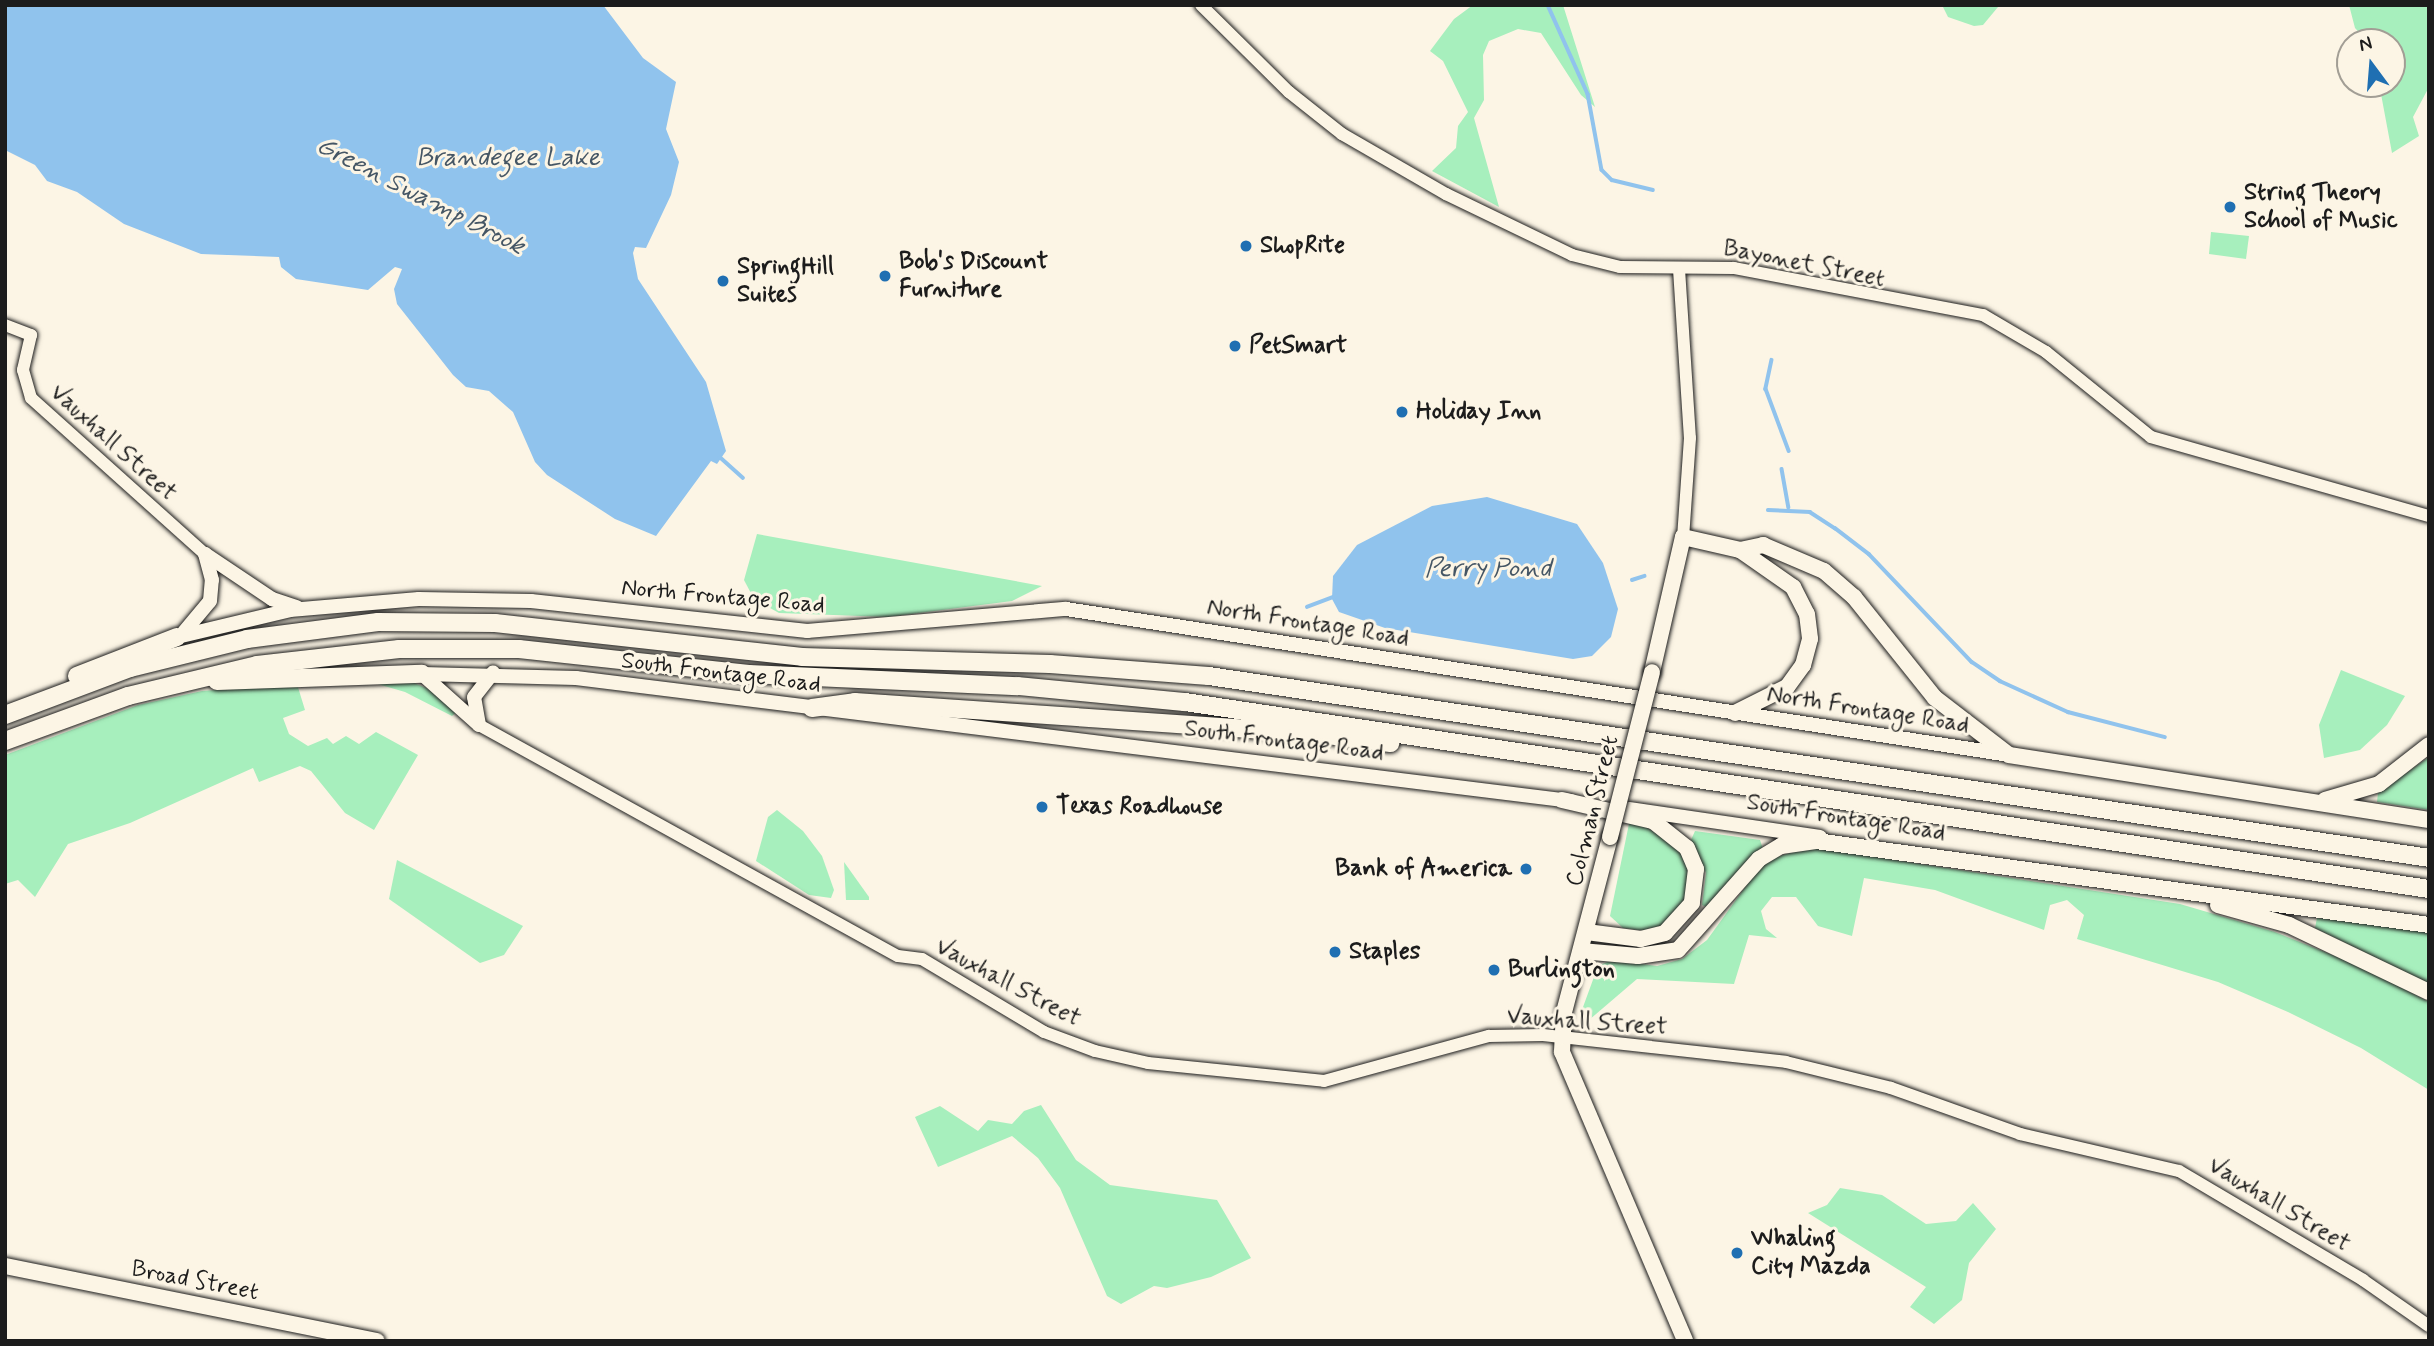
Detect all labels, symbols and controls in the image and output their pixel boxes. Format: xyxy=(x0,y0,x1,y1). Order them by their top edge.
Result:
north arrow xyxy=(2336,28,2406,98)
text: N xyxy=(2356,30,2375,58)
water label: Green Swamp Brook xyxy=(310,131,530,263)
water label: Brandegee Lake xyxy=(416,143,600,175)
place label: String Theory School of Music xyxy=(2244,179,2398,235)
marker: String Theory School of Music xyxy=(2222,199,2238,215)
place label: ShopRite xyxy=(1260,232,1345,260)
street label: Bayonet Street xyxy=(1719,234,1889,294)
marker: ShopRite xyxy=(1238,238,1254,254)
place label: Bob's Discount Furniture xyxy=(899,248,1047,304)
place label: SpringHill Suites xyxy=(737,253,834,309)
marker: Bob's Discount Furniture xyxy=(877,268,893,284)
marker: SpringHill Suites xyxy=(715,273,731,289)
place label: PetSmart xyxy=(1249,332,1347,360)
marker: PetSmart xyxy=(1227,338,1243,354)
street label: Vauxhall Street xyxy=(44,379,182,507)
place label: Holiday Inn xyxy=(1416,398,1535,426)
marker: Holiday Inn xyxy=(1394,404,1410,420)
water label: Perry Pond xyxy=(1428,554,1548,586)
street label: North Frontage Road xyxy=(620,574,826,620)
street label: North Frontage Road xyxy=(1205,593,1411,653)
street label: South Frontage Road xyxy=(619,646,823,700)
street label: North Frontage Road xyxy=(1765,680,1971,740)
street label: South Frontage Road xyxy=(1182,714,1386,768)
street label: Colman Street xyxy=(1560,731,1626,891)
street label: South Frontage Road xyxy=(1744,788,1948,848)
place label: Texas Roadhouse xyxy=(1056,793,1221,821)
marker: Texas Roadhouse xyxy=(1034,799,1050,815)
place label: Bank of America xyxy=(1343,855,1512,883)
marker: Bank of America xyxy=(1518,861,1534,877)
street label: Vauxhall Street xyxy=(931,933,1085,1033)
place label: Staples xyxy=(1349,938,1420,966)
marker: Staples xyxy=(1327,944,1343,960)
place label: Burlington xyxy=(1508,956,1615,984)
marker: Burlington xyxy=(1486,962,1502,978)
street label: Vauxhall Street xyxy=(1506,1002,1668,1042)
street label: Vauxhall Street xyxy=(2203,1152,2355,1258)
place label: Whaling City Mazda xyxy=(1751,1225,1871,1281)
marker: Whaling City Mazda xyxy=(1729,1245,1745,1261)
street label: Broad Street xyxy=(127,1254,263,1308)

